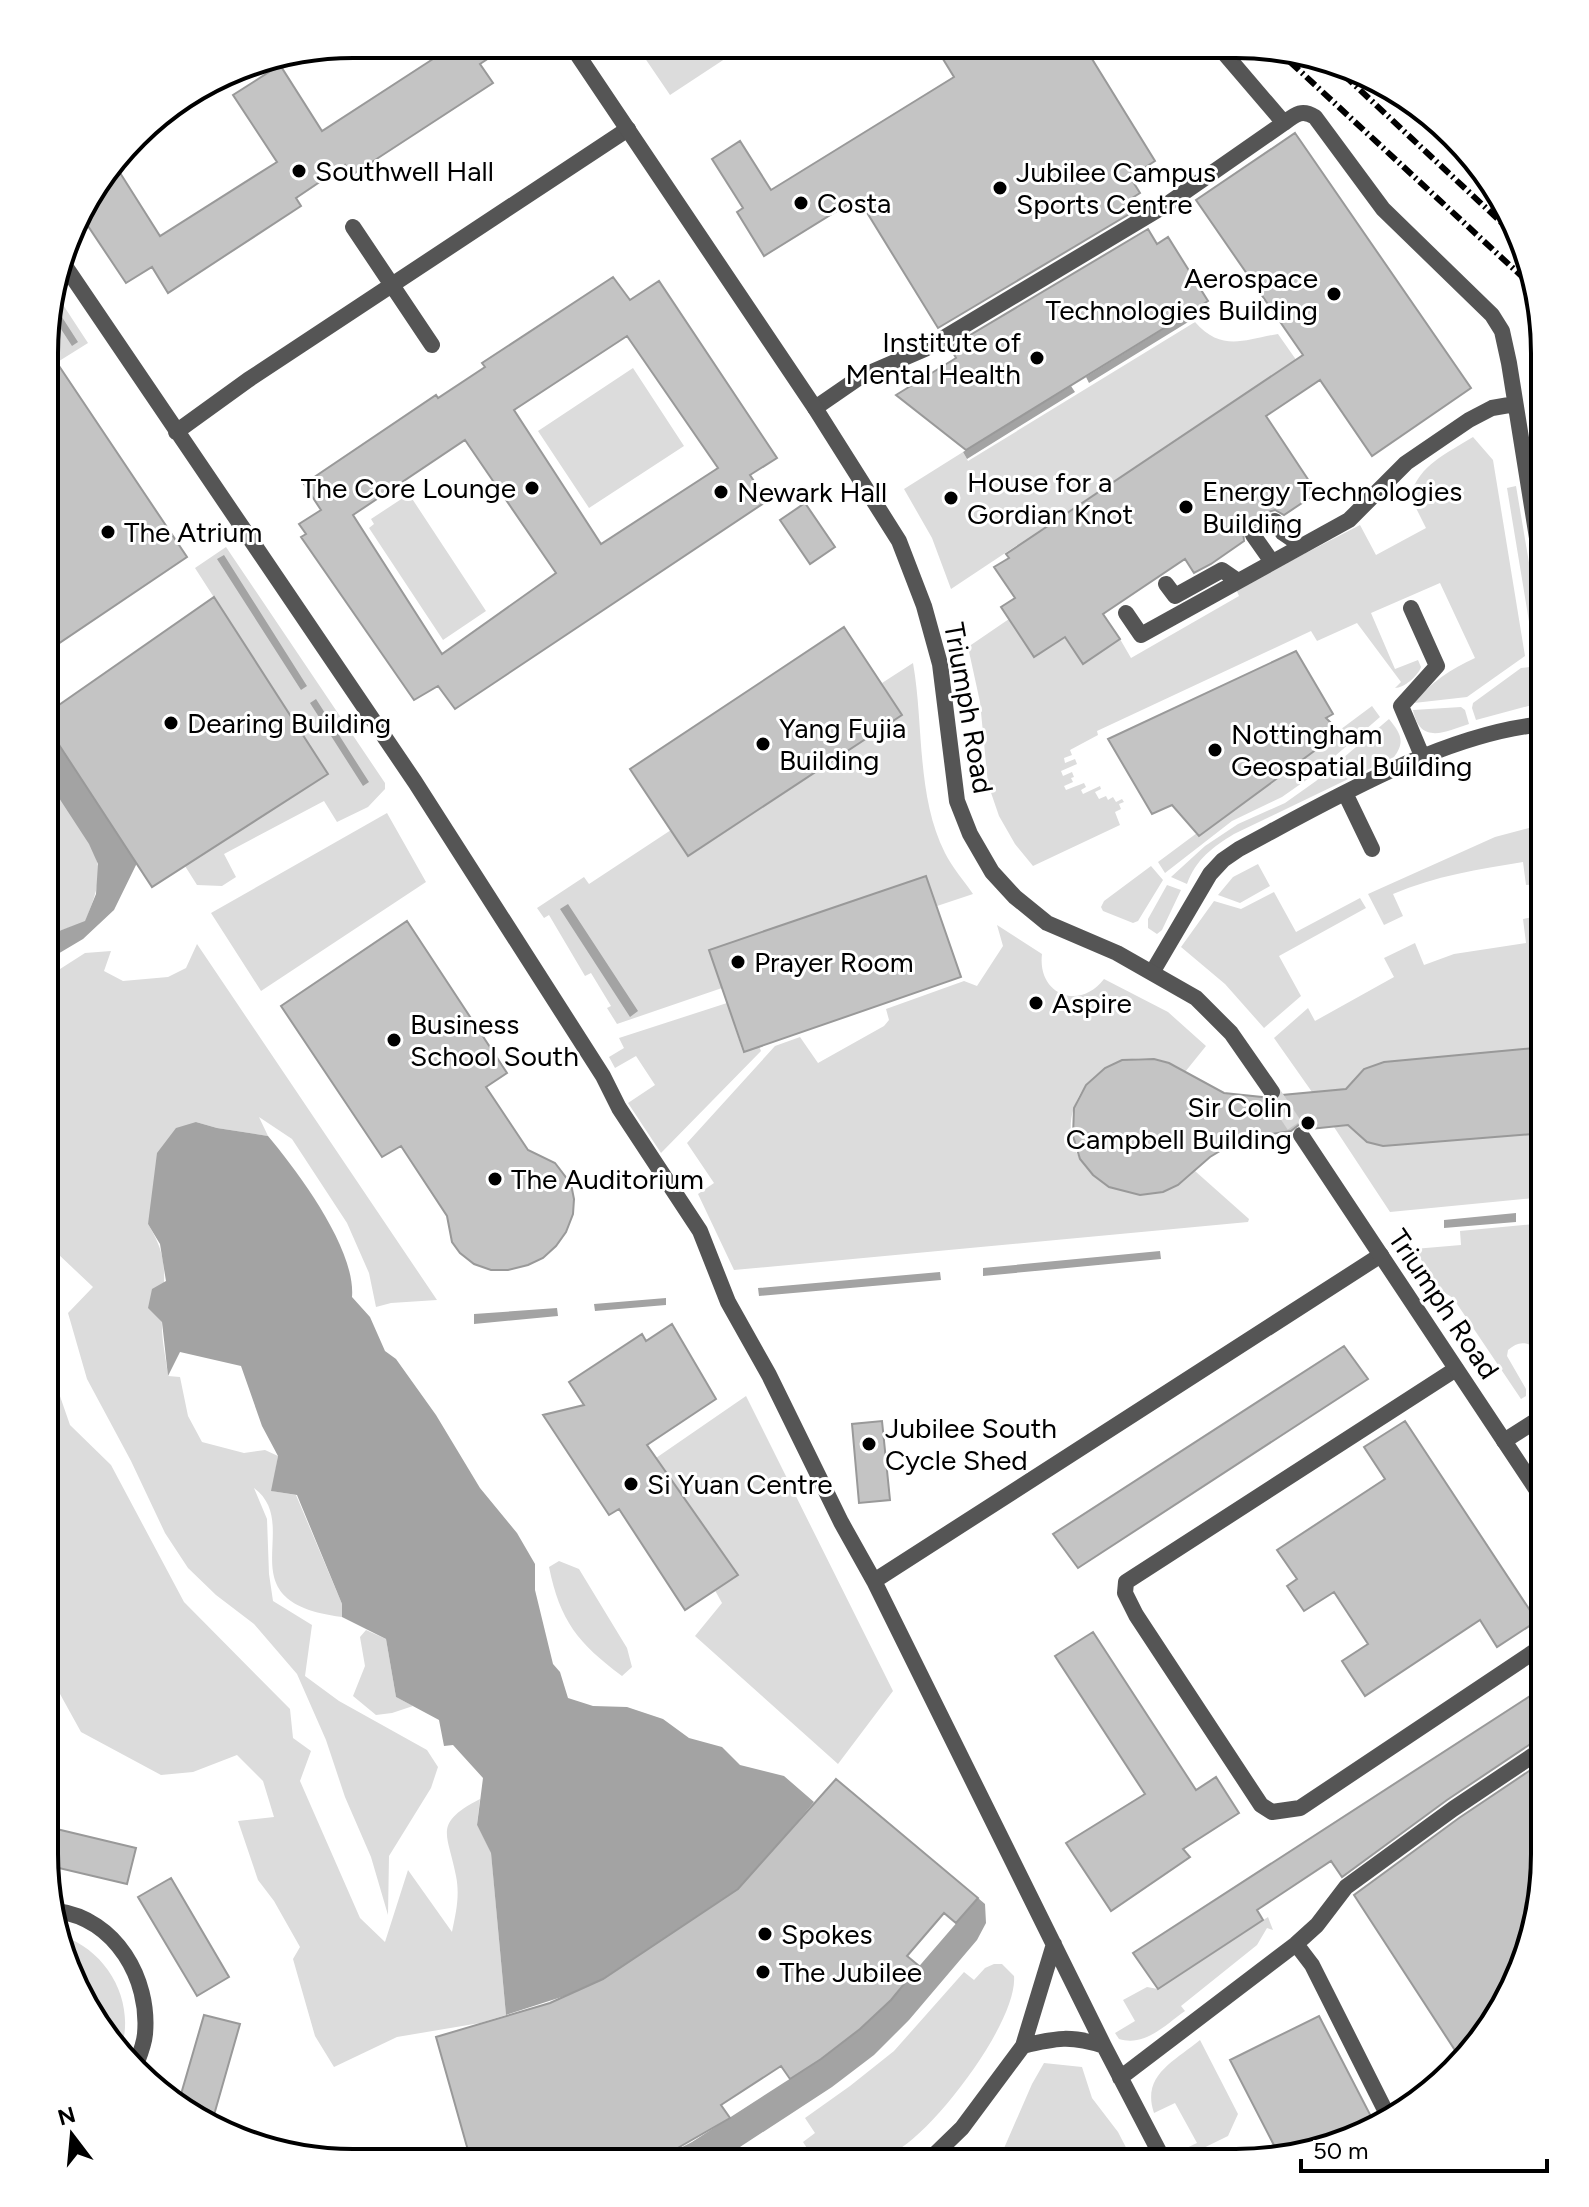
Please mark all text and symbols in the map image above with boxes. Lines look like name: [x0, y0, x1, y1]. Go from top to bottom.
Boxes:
place label: Southwell Hall: [315, 154, 494, 188]
place label: Jubilee Campus Sports Centre: [1016, 155, 1216, 221]
marker: Southwell Hall: [290, 162, 308, 180]
marker: Jubilee Campus Sports Centre: [991, 179, 1009, 197]
place label: Costa: [817, 186, 891, 220]
marker: Costa: [792, 194, 810, 212]
place label: Aerospace Technologies Building: [1045, 261, 1318, 327]
marker: Aerospace Technologies Building: [1325, 285, 1343, 303]
place label: Institute of Mental Health: [846, 325, 1022, 391]
marker: Institute of Mental Health: [1028, 349, 1046, 367]
place label: House for a Gordian Knot: [967, 465, 1133, 531]
place label: The Core Lounge: [301, 471, 516, 505]
place label: Energy Technologies Building: [1202, 474, 1462, 540]
place label: Newark Hall: [737, 475, 887, 509]
marker: The Core Lounge: [523, 479, 541, 497]
marker: Newark Hall: [712, 483, 730, 501]
marker: House for a Gordian Knot: [942, 489, 960, 507]
marker: Energy Technologies Building: [1177, 498, 1195, 516]
place label: The Atrium: [124, 515, 262, 549]
marker: The Atrium: [99, 523, 117, 541]
street label: Triumph Road: [937, 620, 1001, 796]
place label: Dearing Building: [187, 706, 391, 740]
place label: Yang Fujia Building: [779, 711, 906, 777]
marker: Dearing Building: [162, 714, 180, 732]
place label: Nottingham Geospatial Building: [1231, 717, 1472, 783]
marker: Yang Fujia Building: [754, 735, 772, 753]
marker: Nottingham Geospatial Building: [1206, 741, 1224, 759]
place label: Prayer Room: [754, 945, 914, 979]
marker: Prayer Room: [729, 953, 747, 971]
place label: Aspire: [1052, 986, 1132, 1020]
marker: Aspire: [1027, 994, 1045, 1012]
place label: Business School South: [410, 1007, 579, 1073]
marker: Business School South: [385, 1031, 403, 1049]
place label: Sir Colin Campbell Building: [1066, 1090, 1292, 1156]
marker: Sir Colin Campbell Building: [1299, 1114, 1317, 1132]
place label: The Auditorium: [511, 1162, 704, 1196]
marker: The Auditorium: [486, 1170, 504, 1188]
street label: Triumph Road: [1382, 1223, 1506, 1385]
place label: Jubilee South Cycle Shed: [885, 1411, 1057, 1477]
marker: Jubilee South Cycle Shed: [860, 1435, 878, 1453]
place label: Si Yuan Centre: [647, 1467, 833, 1501]
marker: Si Yuan Centre: [622, 1475, 640, 1493]
place label: Spokes: [781, 1917, 873, 1951]
marker: Spokes: [756, 1925, 774, 1943]
place label: The Jubilee: [779, 1955, 922, 1989]
marker: The Jubilee: [754, 1963, 772, 1981]
north arrow: [32, 2095, 112, 2175]
text: N: [55, 2101, 79, 2132]
scale bar: [1301, 2123, 1547, 2173]
text: 50 m: [1313, 2136, 1369, 2165]

